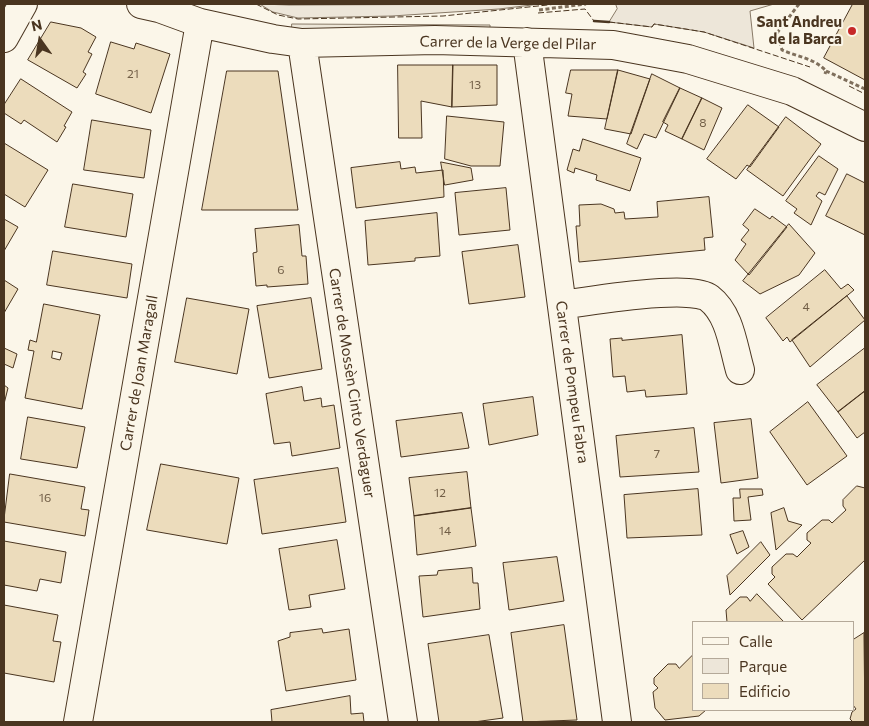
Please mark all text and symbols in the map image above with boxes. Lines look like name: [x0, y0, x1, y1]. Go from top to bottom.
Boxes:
place label: Sant Andreu de la Barca: [757, 13, 842, 48]
north arrow: [15, 15, 65, 65]
text: N: [29, 15, 44, 34]
marker: Sant Andreu de la Barca: [846, 25, 858, 37]
street label: Carrer de la Verge del Pilar: [420, 32, 596, 54]
house number: 21: [127, 67, 139, 81]
house number: 13: [469, 78, 481, 92]
house number: 8: [699, 116, 707, 130]
house number: 6: [277, 263, 285, 277]
street label: Carrer de Mossèn Cinto Verdaguer: [325, 267, 379, 499]
street label: Carrer de Joan Maragall: [116, 294, 162, 452]
street label: Carrer de Pompeu Fabra: [552, 300, 592, 464]
house number: 4: [802, 300, 810, 314]
house number: 7: [654, 447, 660, 461]
house number: 12: [434, 486, 446, 500]
house number: 16: [39, 491, 51, 505]
house number: 14: [439, 524, 451, 538]
legend: [692, 621, 854, 711]
text: Calle: [739, 632, 773, 650]
text: Parque: [739, 657, 787, 675]
text: Edificio: [739, 682, 790, 700]

